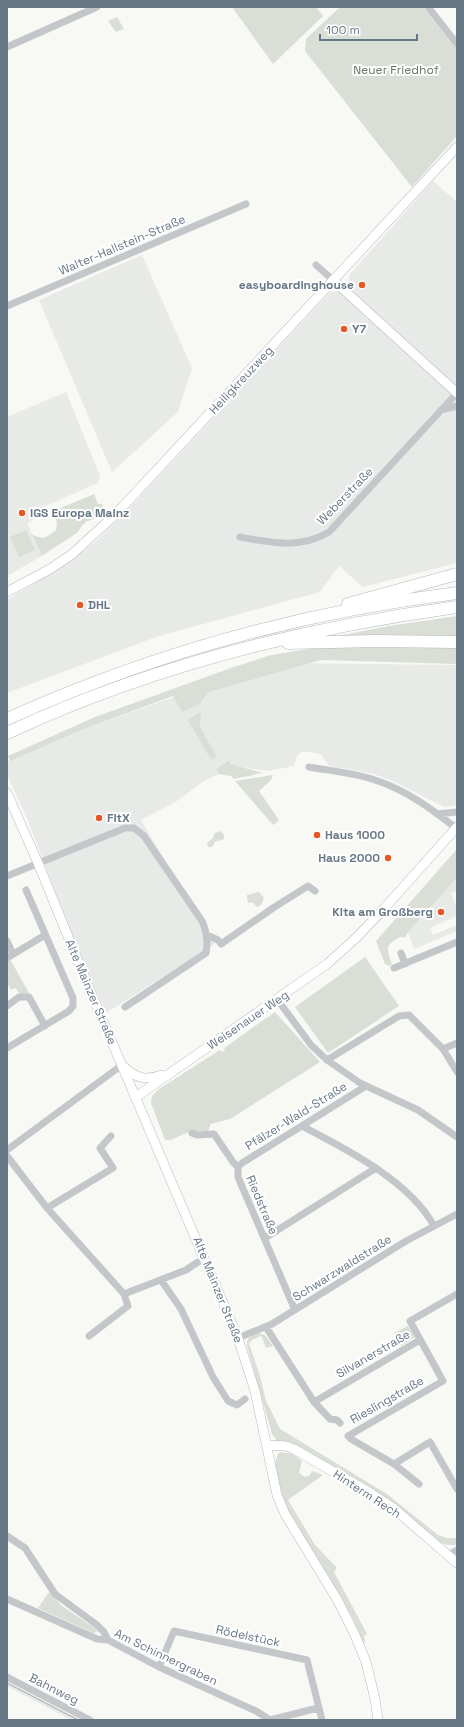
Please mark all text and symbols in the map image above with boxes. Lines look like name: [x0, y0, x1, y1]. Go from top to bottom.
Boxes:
scale bar: [320, 16, 417, 42]
text: 100 m: [326, 22, 360, 38]
park label: Neuer Friedhof: [353, 62, 439, 78]
street label: Walter-Hallstein-Straße: [56, 211, 188, 279]
place label: easyboardinghouse: [239, 277, 354, 293]
marker: easyboardinghouse: [357, 280, 367, 290]
place label: Y7: [352, 321, 366, 337]
marker: Y7: [339, 324, 349, 334]
street label: Heiligkreuzweg: [205, 343, 277, 417]
street label: Weberstraße: [313, 464, 377, 528]
place label: IGS Europa Mainz: [30, 505, 129, 521]
marker: IGS Europa Mainz: [17, 508, 27, 518]
place label: DHL: [88, 597, 111, 613]
marker: DHL: [75, 600, 85, 610]
place label: FitX: [107, 810, 130, 826]
marker: FitX: [94, 813, 104, 823]
place label: Haus 1000: [325, 827, 385, 843]
marker: Haus 1000: [312, 830, 322, 840]
place label: Haus 2000: [318, 850, 380, 866]
marker: Haus 2000: [383, 853, 393, 863]
place label: Kita am Großberg: [332, 904, 433, 920]
marker: Kita am Großberg: [436, 907, 446, 917]
street label: Alte Mainzer Straße: [62, 937, 120, 1047]
street label: Weisenauer Weg: [204, 987, 292, 1053]
street label: Pfälzer-Wald-Straße: [242, 1078, 350, 1154]
street label: Riedstraße: [242, 1173, 282, 1237]
street label: Schwarzwaldstraße: [290, 1231, 394, 1305]
street label: Alte Mainzer Straße: [189, 1235, 247, 1345]
street label: Silvanerstraße: [333, 1326, 413, 1382]
street label: Rieslingstraße: [347, 1372, 427, 1428]
street label: Hinterm Rech: [330, 1466, 404, 1522]
street label: Rödelstück: [214, 1621, 282, 1651]
street label: Am Schinnergraben: [112, 1625, 220, 1689]
street label: Bahnweg: [26, 1670, 82, 1708]

